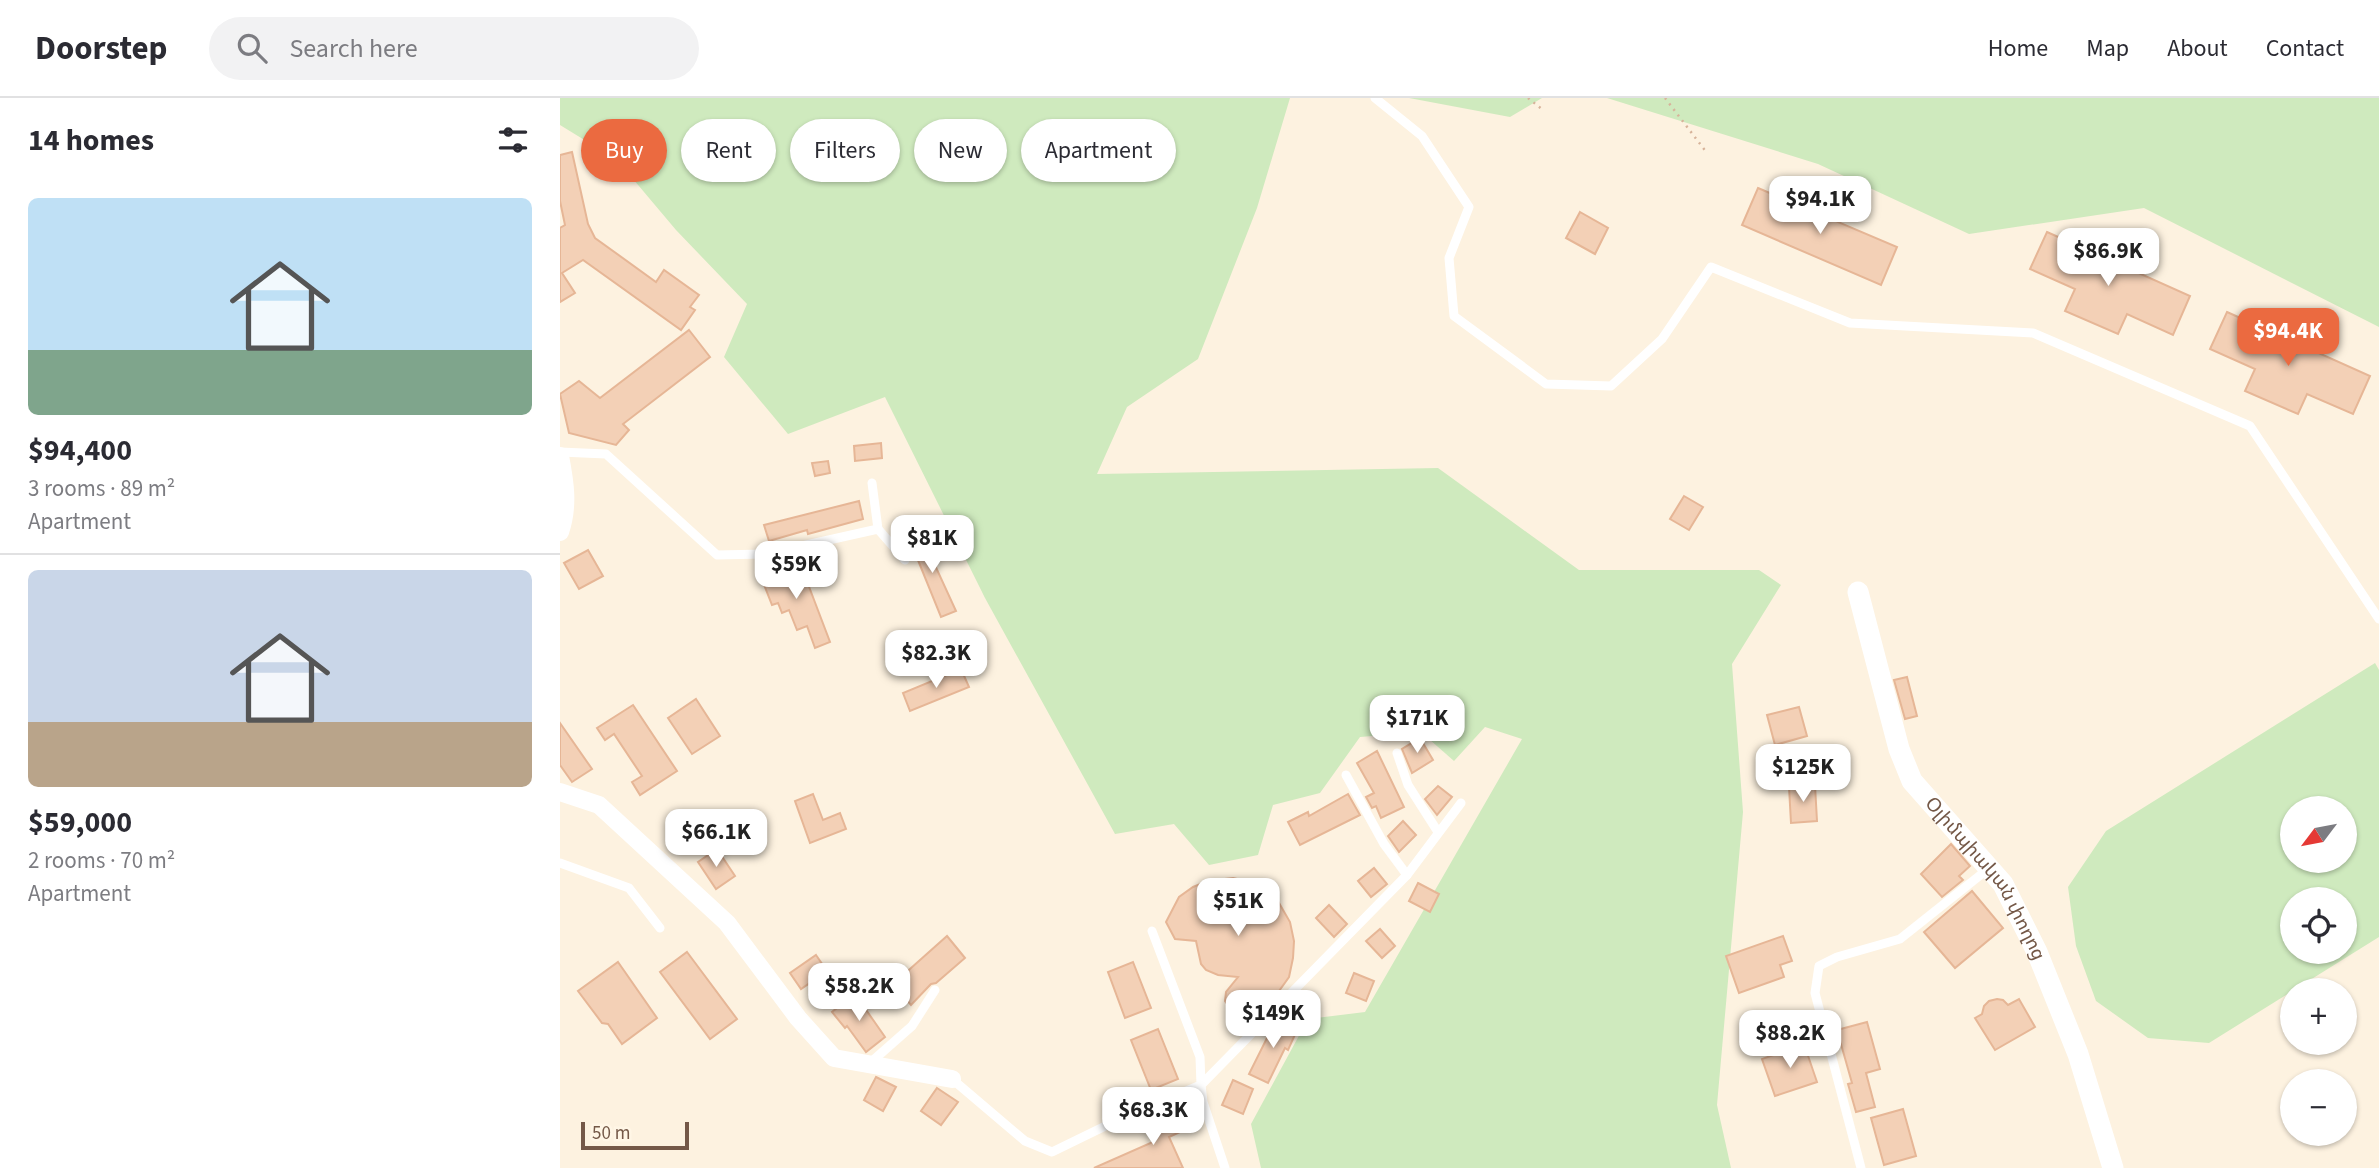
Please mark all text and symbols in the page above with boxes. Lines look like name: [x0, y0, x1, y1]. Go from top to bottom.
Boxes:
search box: [209, 17, 699, 80]
text: Doorstep: [35, 25, 167, 72]
icon: search: [233, 29, 271, 67]
text: Search here: [289, 30, 418, 67]
text: Home: [1988, 31, 2048, 66]
text: Map: [2086, 31, 2129, 66]
text: About: [2167, 31, 2228, 66]
text: Contact: [2266, 31, 2344, 66]
text: 14 homes: [28, 119, 154, 162]
chip: Buy: [581, 119, 667, 182]
chip: Rent: [681, 119, 776, 182]
chip: Filters: [790, 119, 900, 182]
chip: New: [914, 119, 1007, 182]
chip: Apartment: [1021, 119, 1176, 182]
icon: filters: [494, 121, 532, 159]
pin: $94.1K: [1763, 176, 1877, 236]
text: $94.1K: [1785, 182, 1855, 215]
pin: $86.9K: [2051, 228, 2165, 288]
text: $86.9K: [2073, 234, 2143, 267]
icon: home: [217, 243, 343, 369]
pin: $94.4K: [2231, 308, 2345, 368]
text: $94.4K: [2253, 314, 2323, 347]
text: $94,400: [28, 429, 132, 472]
text: 3 rooms · 89 m²: [28, 472, 175, 505]
text: Apartment: [28, 505, 131, 538]
pin: $81K: [891, 516, 973, 575]
text: $81K: [907, 521, 957, 554]
pin: $59K: [755, 542, 837, 601]
text: $59K: [771, 547, 821, 580]
icon: home: [217, 615, 343, 741]
pin: $82.3K: [879, 630, 993, 690]
text: $82.3K: [901, 636, 971, 669]
pin: $171K: [1368, 696, 1466, 755]
text: $171K: [1386, 701, 1448, 734]
pin: $125K: [1754, 744, 1852, 804]
text: $125K: [1772, 750, 1834, 783]
street label: Օլիմպիական փողոց: [1919, 791, 2052, 964]
north arrow: [2280, 796, 2357, 873]
map controls: [2280, 796, 2357, 1146]
text: $59,000: [28, 801, 132, 844]
pin: $66.1K: [659, 810, 773, 869]
text: $66.1K: [681, 815, 751, 848]
text: 2 rooms · 70 m²: [28, 844, 175, 877]
text: Apartment: [28, 877, 131, 910]
pin: $51K: [1197, 878, 1279, 938]
text: $51K: [1213, 884, 1263, 917]
button: locate: [2280, 887, 2357, 964]
pin: $58.2K: [802, 964, 916, 1023]
text: $58.2K: [824, 969, 894, 1002]
button: +: [2280, 978, 2357, 1055]
pin: $149K: [1224, 990, 1322, 1050]
text: $149K: [1242, 996, 1304, 1029]
pin: $88.2K: [1733, 1010, 1847, 1070]
text: $88.2K: [1755, 1016, 1825, 1049]
button: −: [2280, 1069, 2357, 1146]
pin: $68.3K: [1096, 1088, 1210, 1147]
text: $68.3K: [1118, 1093, 1188, 1126]
scale bar: [581, 1119, 690, 1151]
text: 50 m: [592, 1120, 630, 1147]

